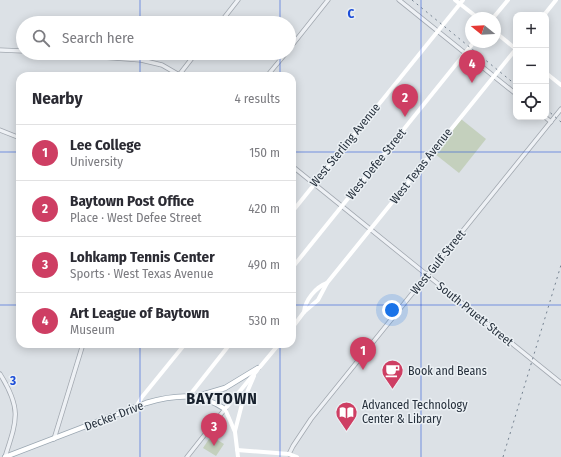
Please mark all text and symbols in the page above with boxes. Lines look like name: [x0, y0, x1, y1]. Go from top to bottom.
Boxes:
text: C: [348, 6, 355, 21]
north arrow: [465, 12, 501, 48]
map controls: [513, 12, 549, 120]
button: +: [513, 12, 549, 48]
search box: [16, 16, 296, 60]
icon: search: [30, 27, 52, 49]
text: Search here: [62, 29, 134, 47]
button: −: [513, 48, 549, 84]
pin: 4: [459, 50, 485, 83]
pin: 2: [392, 84, 418, 117]
button: locate: [513, 84, 549, 120]
text: Nearby: [32, 88, 83, 109]
text: 4 results: [234, 91, 280, 106]
street label: West Sterling Avenue: [307, 100, 383, 190]
street label: West Texas Avenue: [387, 125, 455, 207]
street label: West Defee Street: [343, 126, 409, 202]
text: Lee College: [70, 136, 141, 154]
text: 1: [42, 145, 48, 160]
text: 150 m: [249, 145, 280, 160]
text: University: [70, 154, 123, 169]
text: Baytown Post Office: [70, 192, 194, 210]
text: 2: [42, 201, 48, 216]
text: 420 m: [248, 201, 280, 216]
text: Place · West Defee Street: [70, 210, 202, 225]
street label: West Gulf Street: [408, 227, 468, 297]
text: Lohkamp Tennis Center: [70, 248, 215, 266]
text: 3: [42, 257, 48, 272]
text: 490 m: [248, 257, 280, 272]
text: Sports · West Texas Avenue: [70, 266, 213, 281]
street label: South Pruett Street: [434, 279, 516, 349]
your location: [382, 300, 402, 320]
text: Art League of Baytown: [70, 304, 209, 322]
text: 4: [42, 313, 48, 328]
text: 530 m: [248, 313, 280, 328]
text: Museum: [70, 322, 115, 337]
pin: 1: [350, 337, 376, 370]
cafe icon: Book and Beans: [379, 358, 405, 391]
place label: Book and Beans: [408, 364, 487, 378]
text: 3: [9, 373, 16, 388]
district label: BAYTOWN: [186, 389, 258, 408]
street label: Decker Drive: [83, 398, 145, 434]
place label: Advanced Technology Center & Library: [362, 398, 468, 426]
library icon: Advanced Technology Center & Library: [333, 399, 359, 432]
pin: 3: [201, 413, 227, 446]

